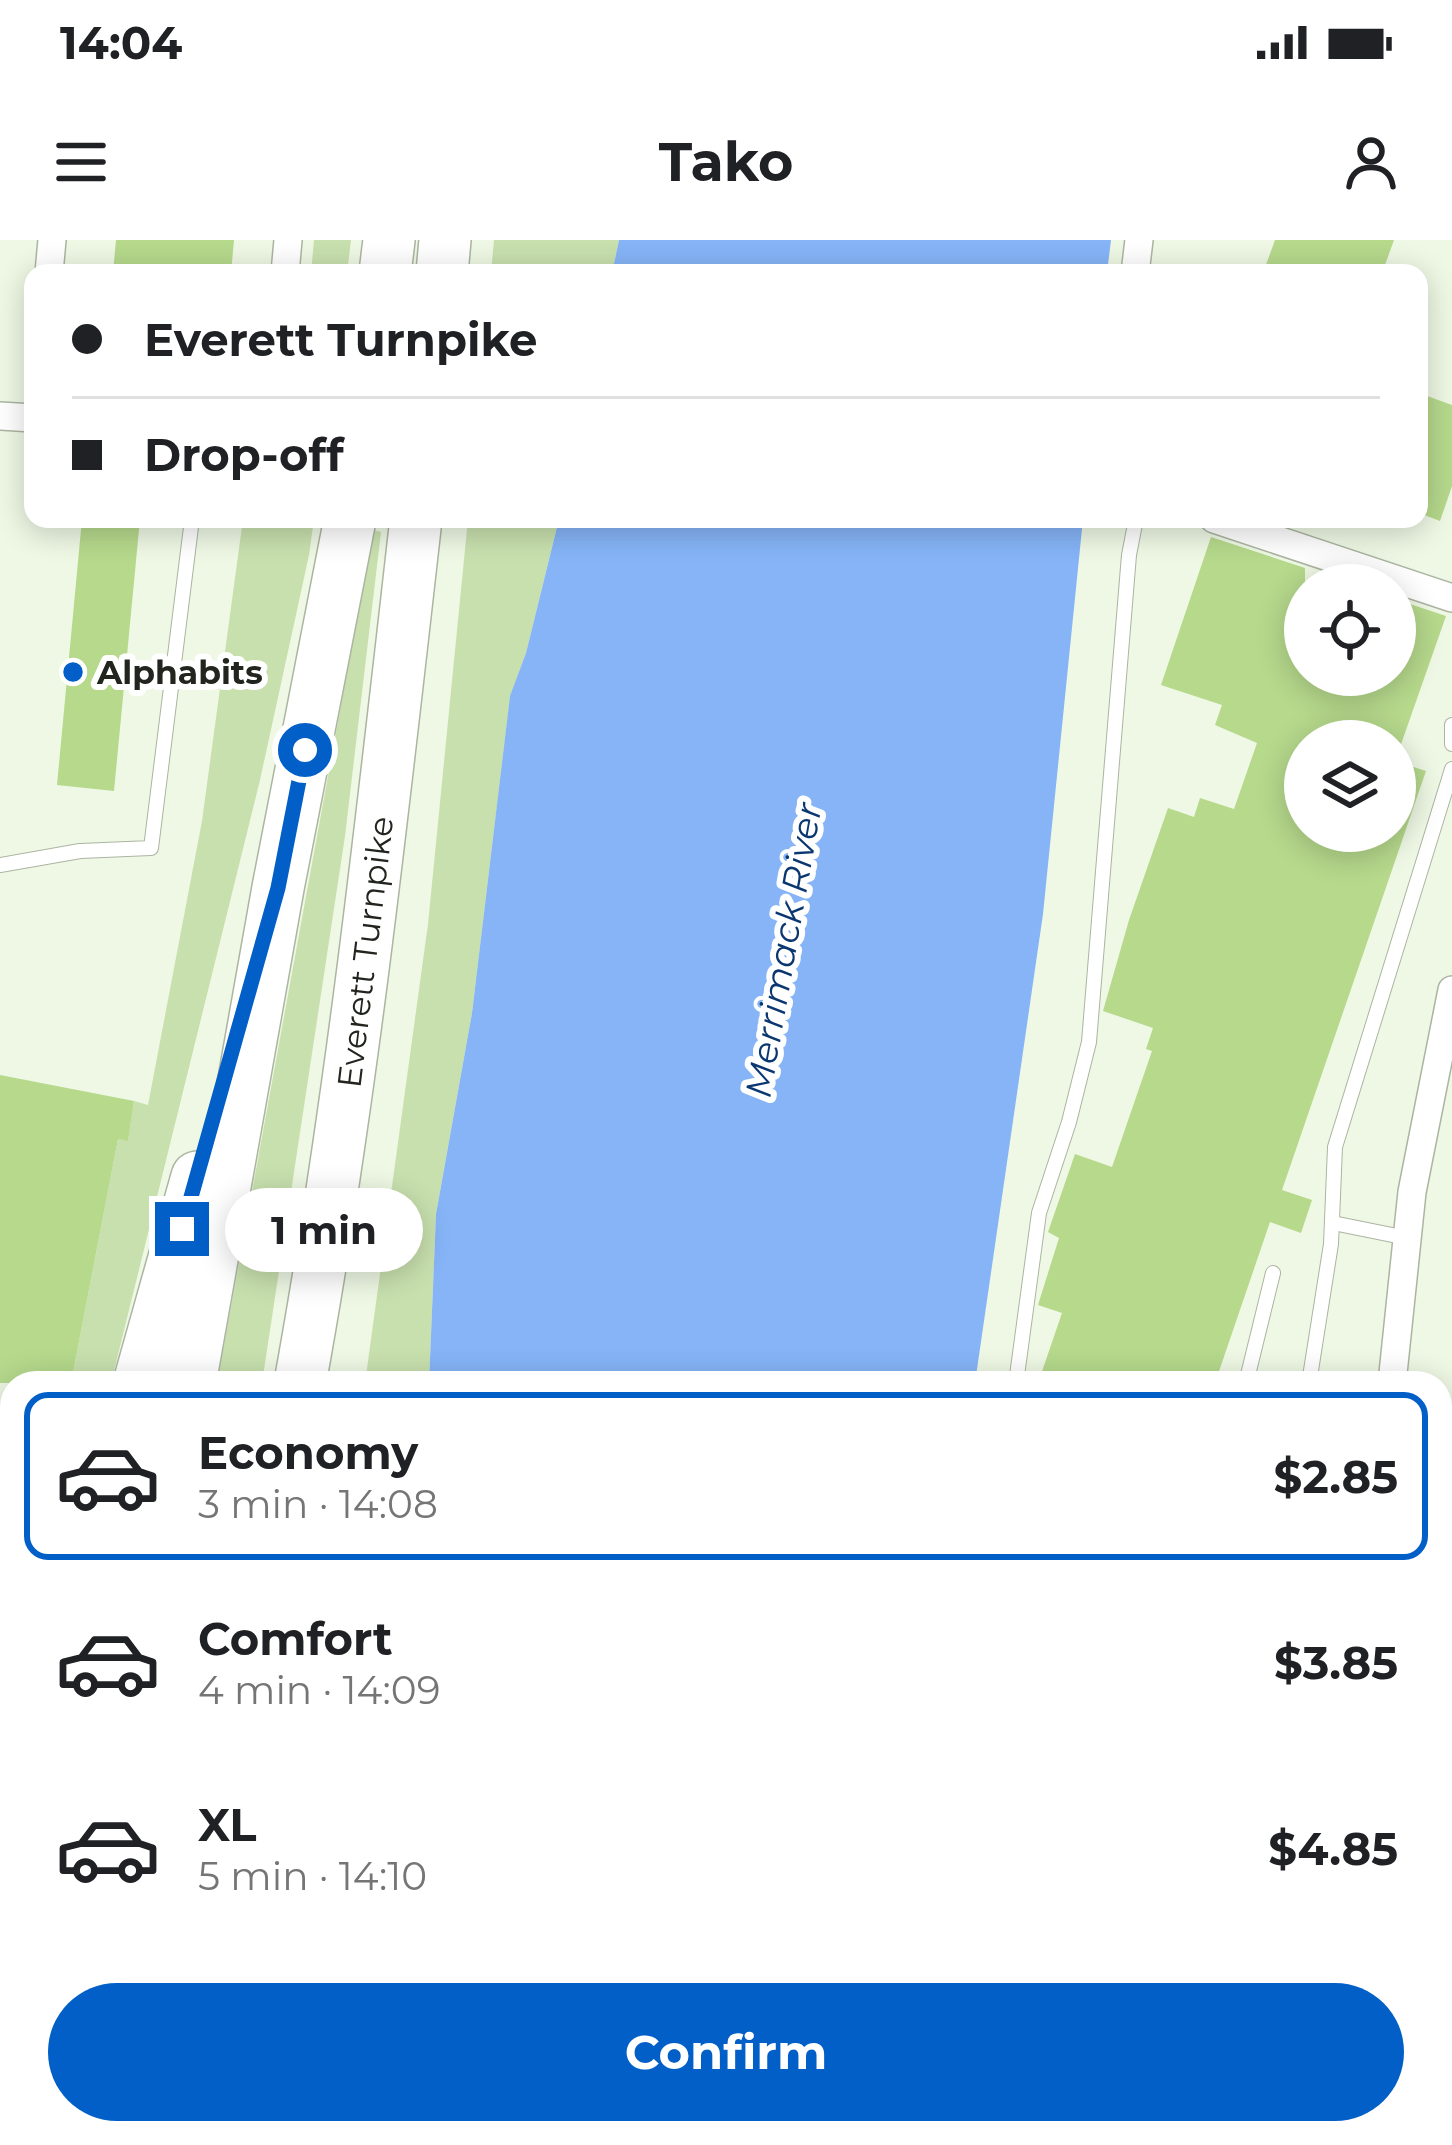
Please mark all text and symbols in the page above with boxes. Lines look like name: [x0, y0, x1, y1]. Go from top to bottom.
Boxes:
text: 14:04: [60, 15, 182, 70]
icon: menu: [48, 129, 114, 195]
text: Tako: [659, 129, 793, 195]
icon: person: [1338, 129, 1404, 195]
text: Everett Turnpike: [144, 312, 537, 367]
text: Drop-off: [144, 427, 344, 482]
map controls: [1284, 564, 1416, 852]
button: locate: [1284, 564, 1416, 696]
place label: Alphabits: [96, 652, 263, 692]
marker: Alphabits: [60, 659, 86, 685]
button: layers: [1284, 720, 1416, 852]
route start: [278, 723, 332, 777]
water label: Merrimack River: [735, 798, 831, 1101]
street label: Everett Turnpike: [329, 814, 401, 1090]
callout: 1 min: [224, 1187, 422, 1271]
route end: [155, 1202, 209, 1256]
text: 1 min: [271, 1206, 377, 1254]
icon: car: [54, 1422, 162, 1530]
text: Economy: [198, 1425, 418, 1480]
text: $2.85: [1274, 1449, 1398, 1504]
text: 3 min · 14:08: [198, 1480, 438, 1528]
icon: car: [54, 1608, 162, 1716]
text: Comfort: [198, 1611, 393, 1666]
text: $3.85: [1274, 1635, 1398, 1690]
text: 4 min · 14:09: [198, 1666, 440, 1714]
icon: car: [54, 1794, 162, 1902]
text: XL: [198, 1797, 256, 1852]
text: $4.85: [1268, 1821, 1398, 1876]
text: 5 min · 14:10: [198, 1852, 427, 1900]
button: Confirm: [48, 1983, 1404, 2121]

